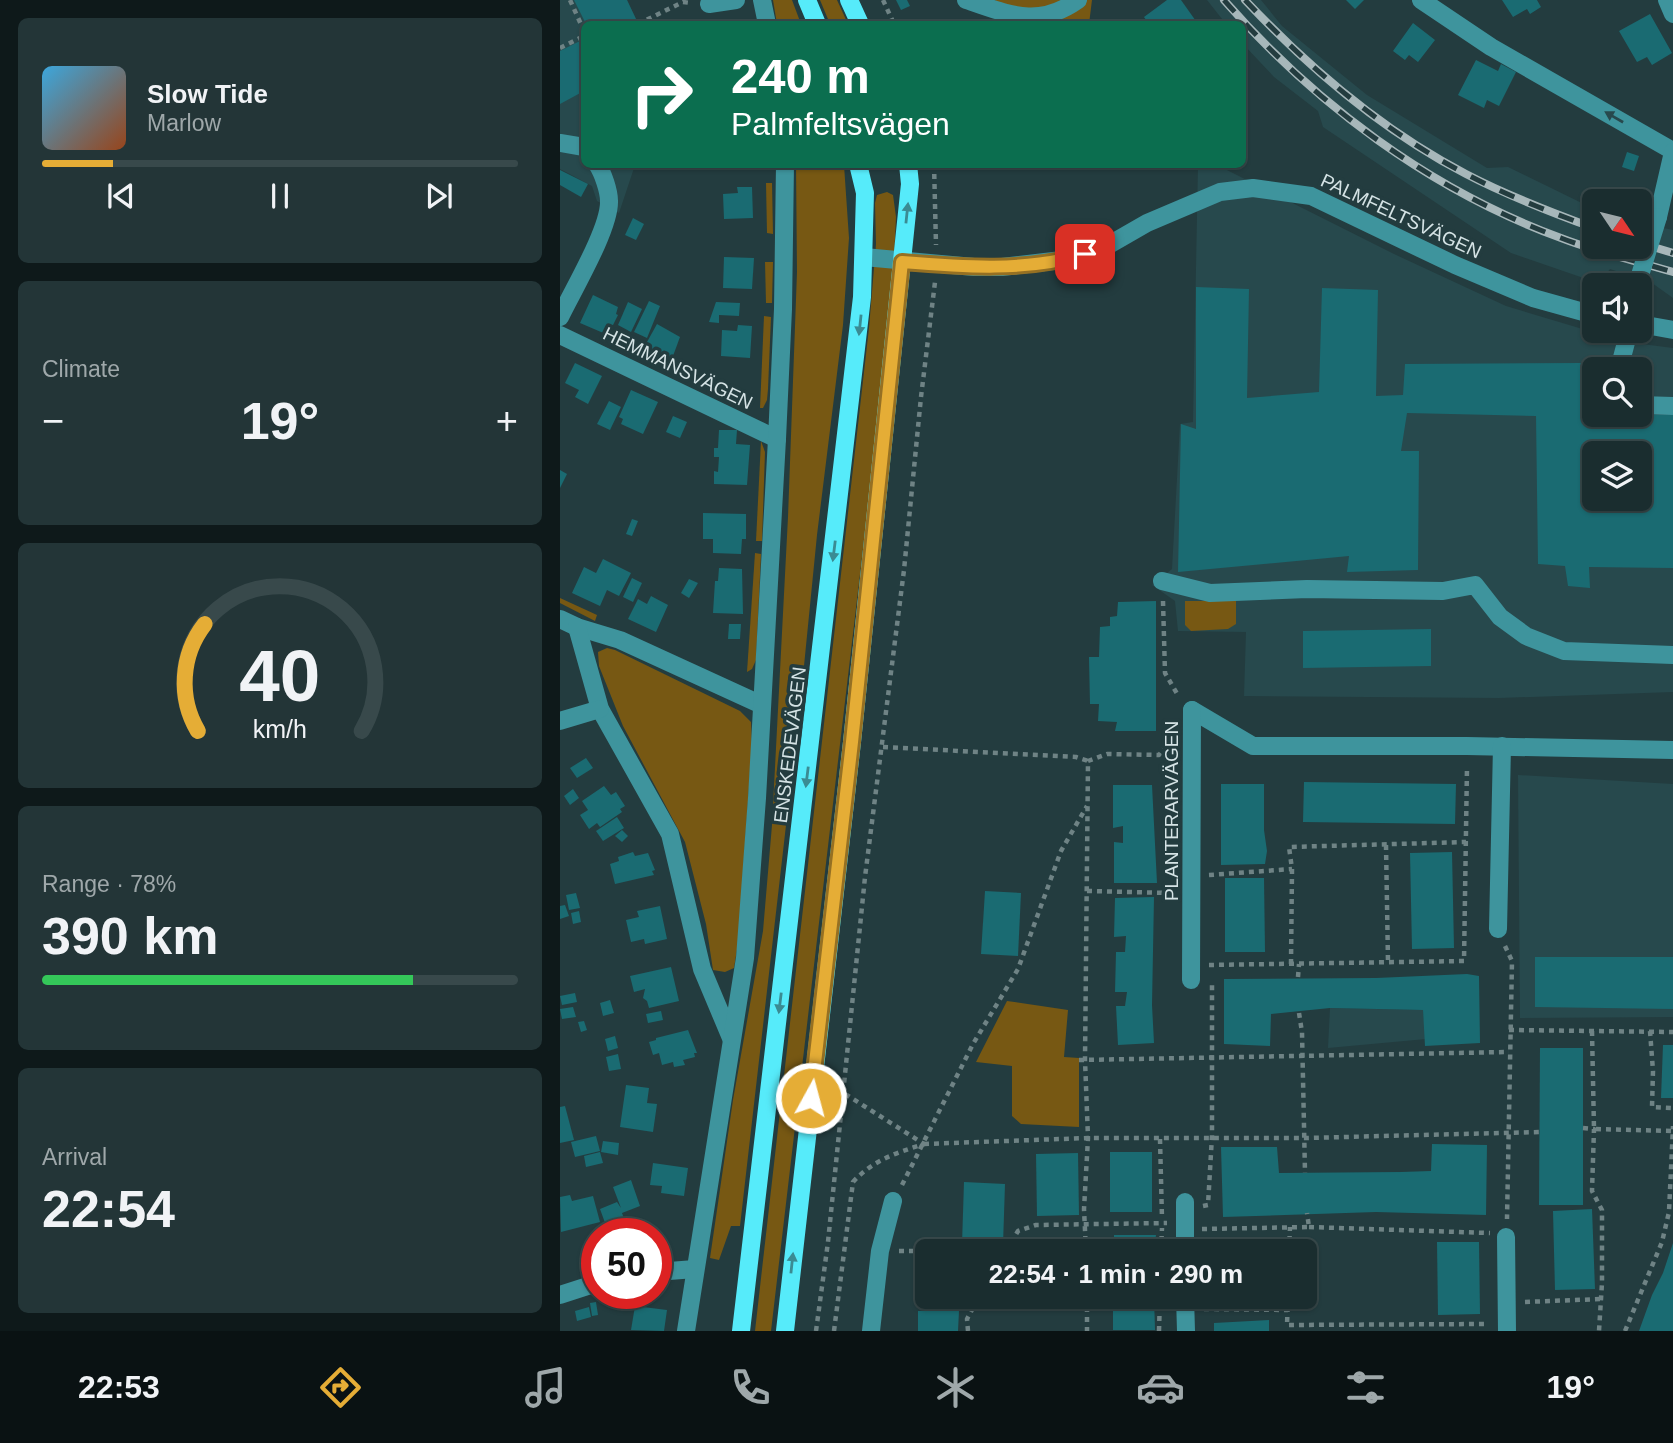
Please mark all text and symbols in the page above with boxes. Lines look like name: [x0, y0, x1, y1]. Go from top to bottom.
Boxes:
icon: right: [616, 49, 707, 140]
text: 240 m: [731, 49, 870, 103]
text: Slow Tide: [147, 79, 268, 109]
text: Palmfeltsvägen: [731, 106, 950, 142]
text: Marlow: [147, 110, 221, 136]
one-way arrow: [1604, 111, 1623, 123]
street label: PALMFELTSVÄGEN: [1317, 170, 1485, 262]
icon: previous: [102, 177, 140, 215]
icon: pause: [261, 177, 299, 215]
icon: next: [420, 177, 458, 215]
north arrow: [1582, 189, 1652, 259]
map controls: [1582, 189, 1652, 511]
one-way arrow: [902, 202, 913, 224]
pin: [1055, 224, 1115, 284]
icon: arrive: [1066, 235, 1104, 273]
button: sound: [1582, 273, 1652, 343]
one-way arrow: [854, 315, 865, 337]
street label: HEMMANSVÄGEN: [600, 323, 756, 413]
text: Climate: [42, 356, 120, 382]
button: search: [1582, 357, 1652, 427]
text: 19°: [241, 392, 319, 450]
text: −: [42, 400, 64, 442]
text: +: [496, 400, 518, 442]
button: layers: [1582, 441, 1652, 511]
one-way arrow: [828, 541, 839, 563]
text: 40: [240, 636, 320, 717]
street label: ENSKEDEVÄGEN: [770, 666, 810, 824]
text: km/h: [253, 715, 307, 743]
street label: PLANTERARVÄGEN: [1161, 721, 1182, 901]
one-way arrow: [801, 766, 812, 788]
text: Range · 78%: [42, 871, 176, 897]
text: 390 km: [42, 907, 218, 965]
one-way arrow: [775, 992, 786, 1014]
position arrow: [774, 1061, 848, 1135]
text: Arrival: [42, 1144, 107, 1170]
text: 22:54: [42, 1180, 175, 1238]
speed limit sign: 50: [581, 1218, 672, 1309]
one-way arrow: [787, 1252, 798, 1274]
text: 22:54 · 1 min · 290 m: [989, 1259, 1243, 1289]
icon: directions: [316, 1363, 365, 1412]
icon: music: [521, 1363, 570, 1412]
icon: phone: [726, 1363, 775, 1412]
icon: climate: [931, 1363, 980, 1412]
icon: car: [1136, 1363, 1185, 1412]
icon: filters: [1341, 1363, 1390, 1412]
text: 22:53: [78, 1369, 160, 1405]
text: 19°: [1547, 1369, 1595, 1405]

